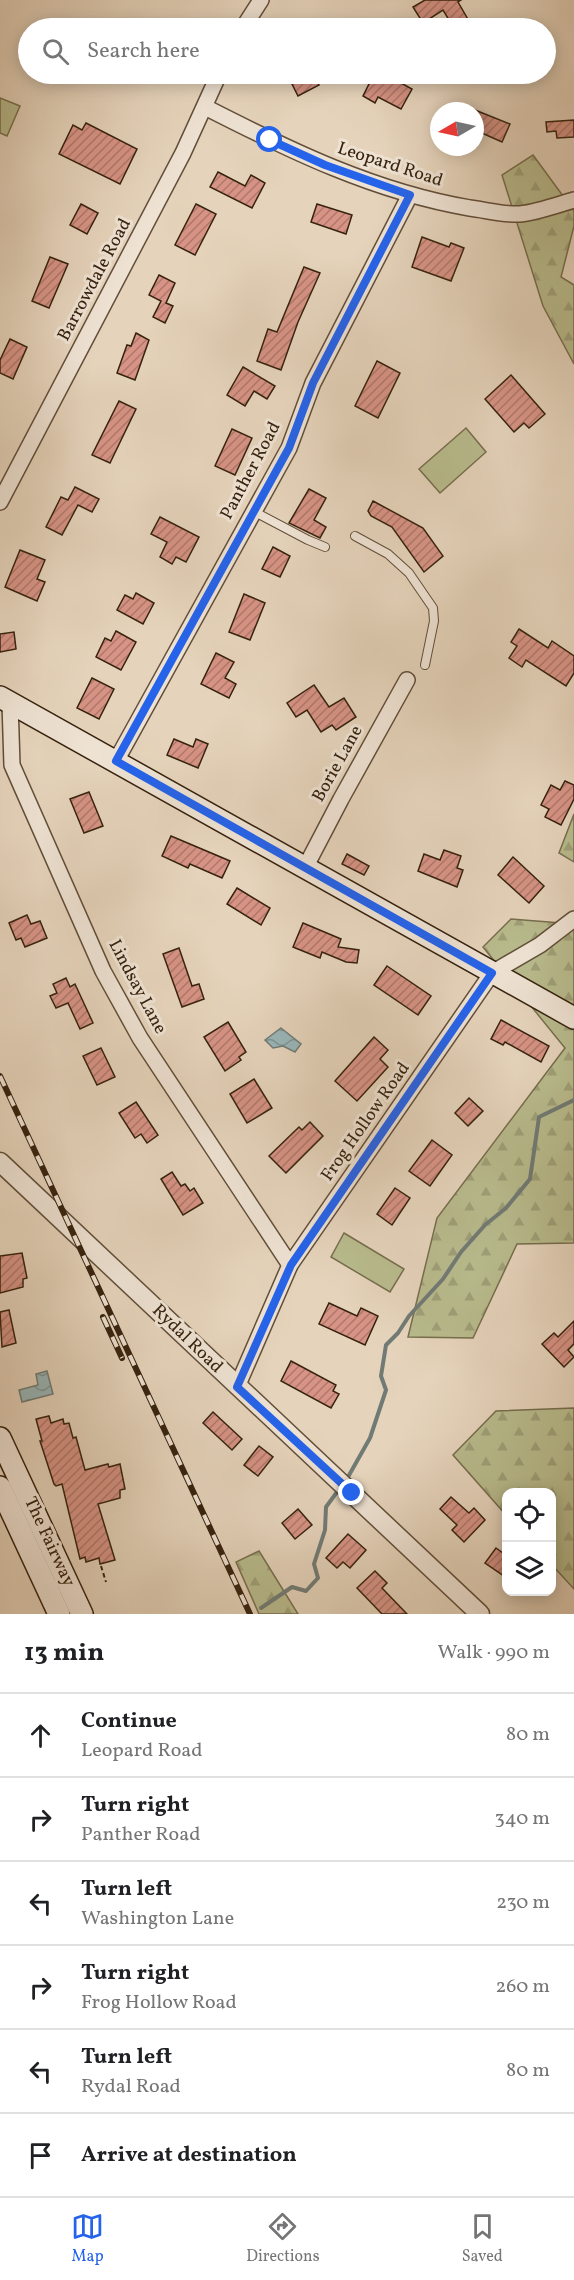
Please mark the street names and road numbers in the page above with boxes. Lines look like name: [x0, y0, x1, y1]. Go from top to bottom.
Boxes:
street label: Leopard Road: [334, 136, 446, 194]
street label: Barrowdale Road: [52, 214, 138, 346]
street label: Panther Road: [215, 418, 287, 524]
street label: Borie Lane: [307, 721, 369, 807]
street label: Lindsay Lane: [102, 935, 172, 1039]
street label: Frog Hollow Road: [316, 1057, 416, 1187]
street label: Rydal Road: [146, 1299, 228, 1379]
street label: The Fairway: [17, 1493, 81, 1591]

